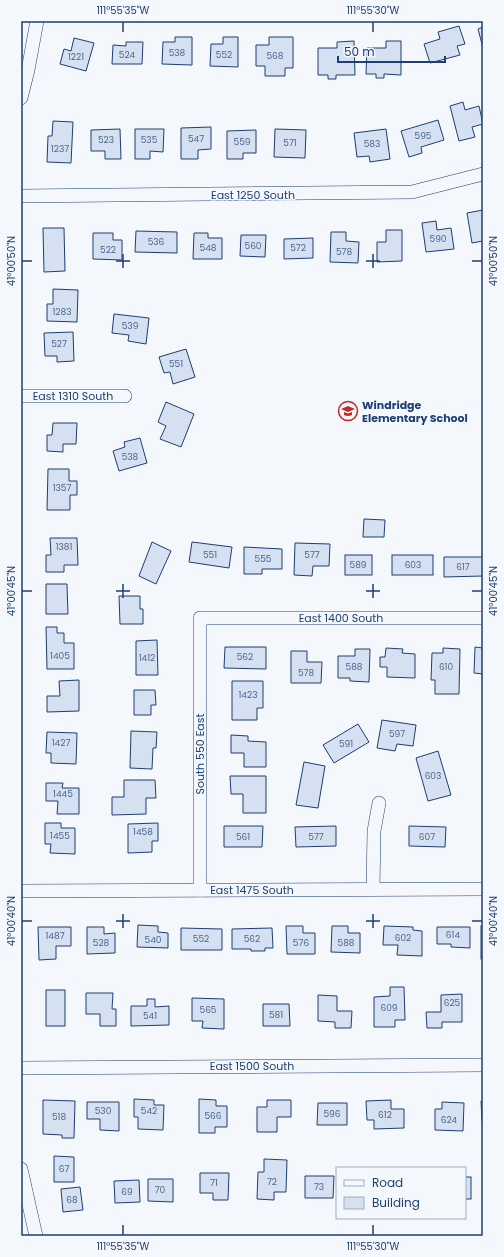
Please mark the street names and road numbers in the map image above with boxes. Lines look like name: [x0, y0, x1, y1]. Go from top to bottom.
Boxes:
street label: East 1250 South: [211, 187, 295, 203]
street label: East 1310 South: [33, 388, 113, 404]
street label: East 1400 South: [299, 610, 383, 626]
street label: South 550 East: [192, 713, 208, 795]
street label: East 1475 South: [210, 882, 294, 898]
street label: East 1500 South: [210, 1058, 294, 1074]

